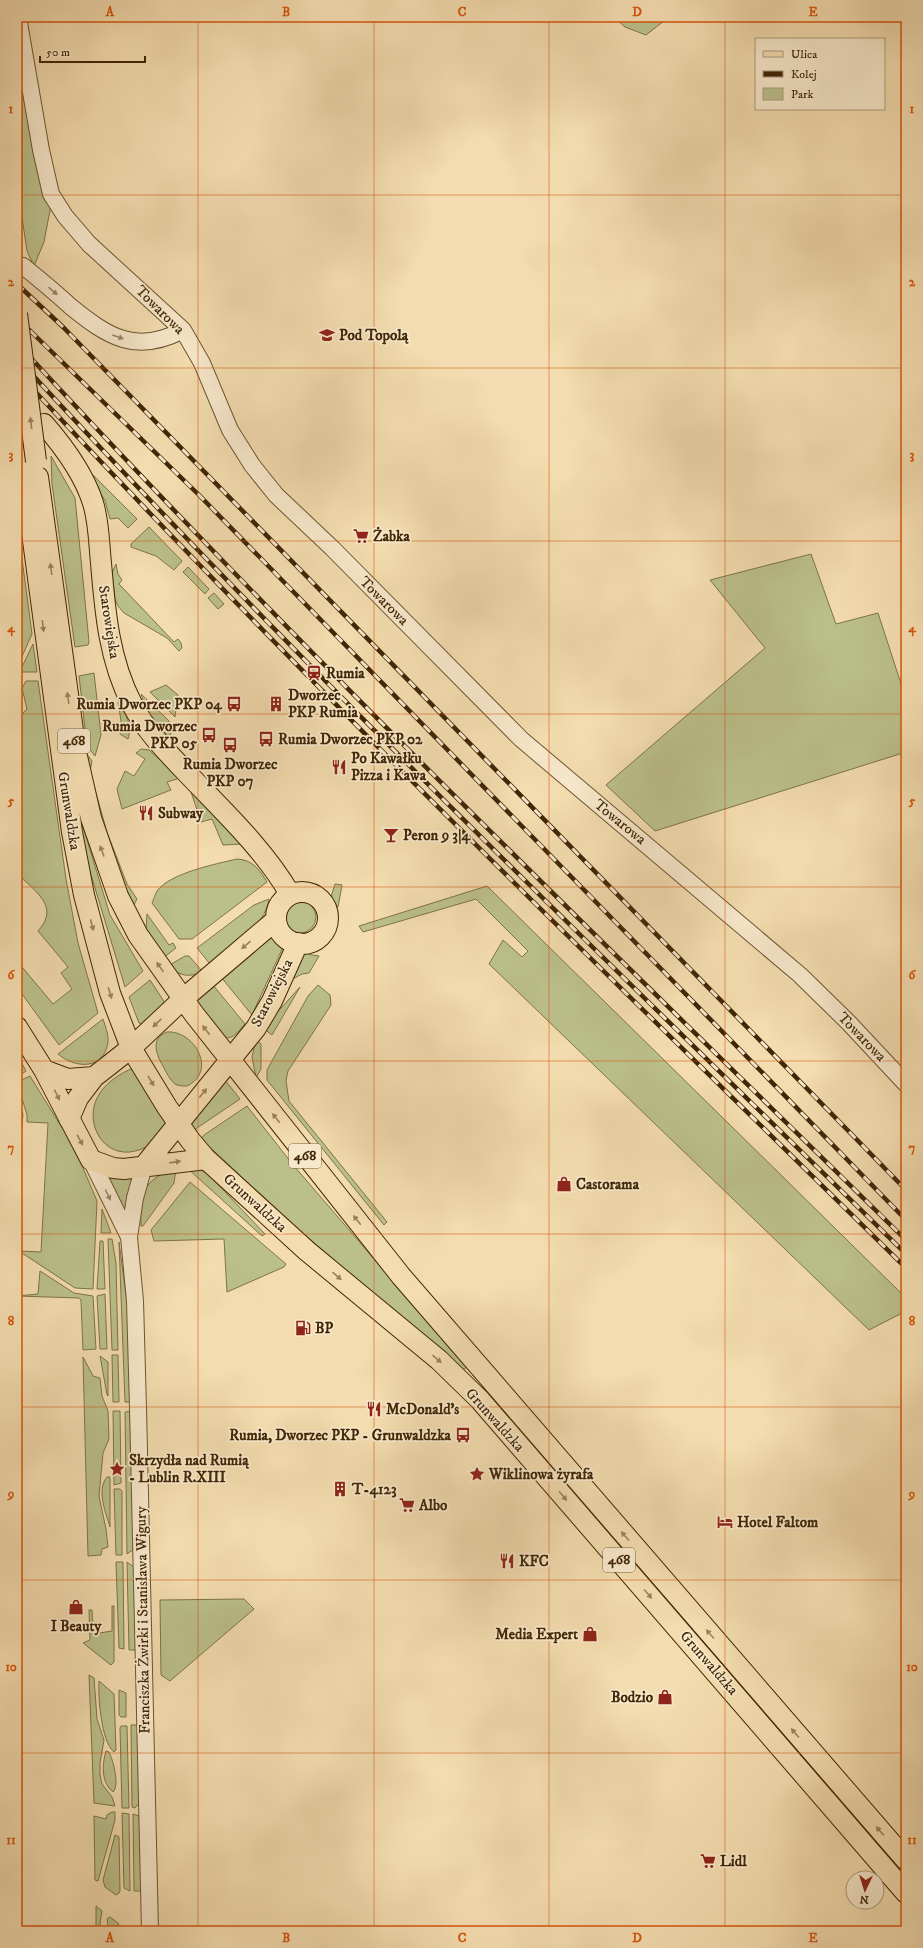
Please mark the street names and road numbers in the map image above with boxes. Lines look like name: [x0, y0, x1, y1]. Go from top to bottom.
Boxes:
street label: Towarowa: [131, 281, 189, 339]
street label: Towarowa: [355, 572, 413, 630]
street label: Starowiejska: [94, 584, 124, 661]
road number: 468: [58, 729, 90, 753]
street label: Grunwaldzka: [53, 770, 85, 852]
street label: Towarowa: [590, 795, 650, 849]
street label: Starowiejska: [247, 955, 298, 1030]
street label: Towarowa: [834, 1008, 891, 1066]
road number: 468: [289, 1144, 321, 1168]
street label: Grunwaldzka: [219, 1169, 291, 1237]
street label: Grunwaldzka: [461, 1384, 529, 1456]
street label: Franciszka Żwirki i Stanisława Wigury: [132, 1505, 154, 1734]
road number: 468: [603, 1548, 635, 1572]
street label: Grunwaldzka: [676, 1627, 743, 1700]

